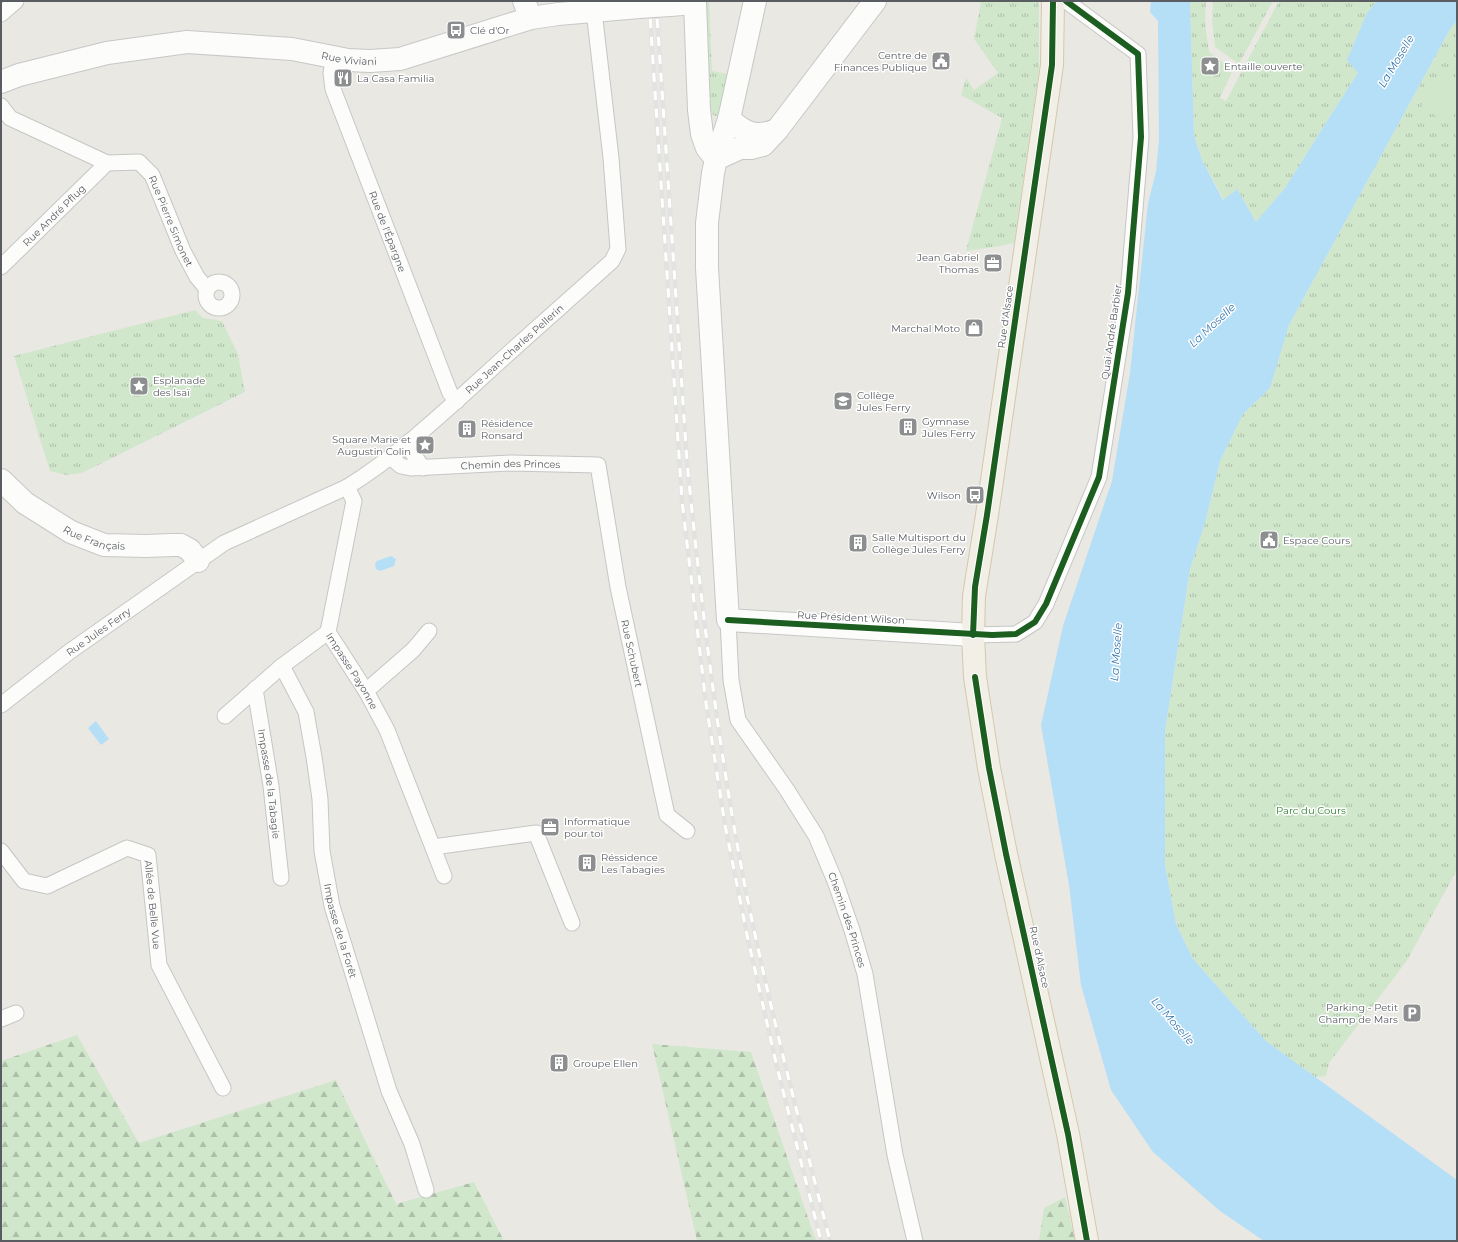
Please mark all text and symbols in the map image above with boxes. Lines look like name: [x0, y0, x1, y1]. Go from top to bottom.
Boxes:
bus stop icon: Clé d'Or: [445, 19, 467, 41]
place label: Clé d'Or: [470, 24, 509, 37]
water label: La Moselle: [1375, 32, 1417, 90]
street label: Rue Viviani: [320, 49, 377, 68]
place label: Centre de Finances Publique: [834, 49, 927, 74]
public building icon: Centre de Finances Publique: [930, 50, 952, 72]
place icon: Entaille ouverte: [1199, 55, 1221, 77]
place label: Entaille ouverte: [1224, 60, 1302, 73]
restaurant icon: La Casa Familia: [332, 67, 354, 89]
place label: La Casa Familia: [357, 72, 434, 85]
street label: Rue Pierre Simonet: [146, 173, 196, 269]
street label: Rue André Pflug: [20, 182, 88, 249]
street label: Rue de l'Épargne: [366, 189, 409, 274]
place label: Jean Gabriel Thomas: [916, 251, 979, 276]
office icon: Jean Gabriel Thomas: [982, 252, 1004, 274]
street label: Quai André Barbier: [1098, 283, 1125, 381]
street label: Rue d'Alsace: [995, 285, 1016, 349]
water label: La Moselle: [1186, 300, 1238, 350]
street label: Rue Jean-Charles Pellerin: [463, 301, 566, 397]
shop icon: Marchal Moto: [963, 317, 985, 339]
place label: Marchal Moto: [891, 322, 960, 335]
place label: Esplanade des Isaï: [153, 374, 205, 399]
place icon: Esplanade des Isaï: [128, 375, 150, 397]
place label: Collège Jules Ferry: [856, 389, 911, 414]
school or university icon: Collège Jules Ferry: [832, 390, 854, 412]
place label: Gymnase Jules Ferry: [921, 415, 976, 440]
building icon: Gymnase Jules Ferry: [897, 416, 919, 438]
place label: Résidence Ronsard: [481, 417, 533, 442]
building icon: Résidence Ronsard: [456, 418, 478, 440]
place label: Square Marie et Augustin Colin: [332, 433, 411, 458]
place icon: Square Marie et Augustin Colin: [414, 434, 436, 456]
street label: Chemin des Princes: [460, 457, 561, 473]
bus stop icon: Wilson: [964, 484, 986, 506]
place label: Wilson: [927, 489, 961, 502]
street label: Rue Français: [61, 523, 125, 553]
public building icon: Espace Cours: [1258, 529, 1280, 551]
place label: Salle Multisport du Collège Jules Ferry: [872, 531, 966, 556]
building icon: Salle Multisport du Collège Jules Ferry: [847, 532, 869, 554]
place label: Espace Cours: [1283, 534, 1350, 547]
street label: Rue Jules Ferry: [64, 604, 134, 659]
street label: Rue Président Wilson: [797, 608, 905, 627]
street label: Rue Schubert: [618, 618, 645, 688]
water label: La Moselle: [1107, 622, 1125, 682]
street label: Impasse Payonne: [323, 630, 381, 712]
street label: Impasse de la Tabagie: [255, 728, 283, 840]
park label: Parc du Cours: [1276, 804, 1346, 817]
place label: Informatique pour toi: [564, 815, 630, 840]
office icon: Informatique pour toi: [539, 816, 561, 838]
place label: Réssidence Les Tabagies: [601, 851, 665, 876]
building icon: Réssidence Les Tabagies: [576, 852, 598, 874]
street label: Allée de Belle Vue: [142, 859, 163, 950]
street label: Chemin des Princes: [825, 870, 869, 969]
street label: Impasse de la Forêt: [321, 882, 360, 980]
street label: Rue d'Alsace: [1027, 925, 1052, 989]
water label: La Moselle: [1148, 994, 1198, 1048]
place label: Parking - Petit Champ de Mars: [1318, 1001, 1398, 1026]
parking icon: Parking - Petit Champ de Mars: [1401, 1002, 1423, 1024]
building icon: Groupe Ellen: [548, 1052, 570, 1074]
place label: Groupe Ellen: [573, 1057, 638, 1070]

